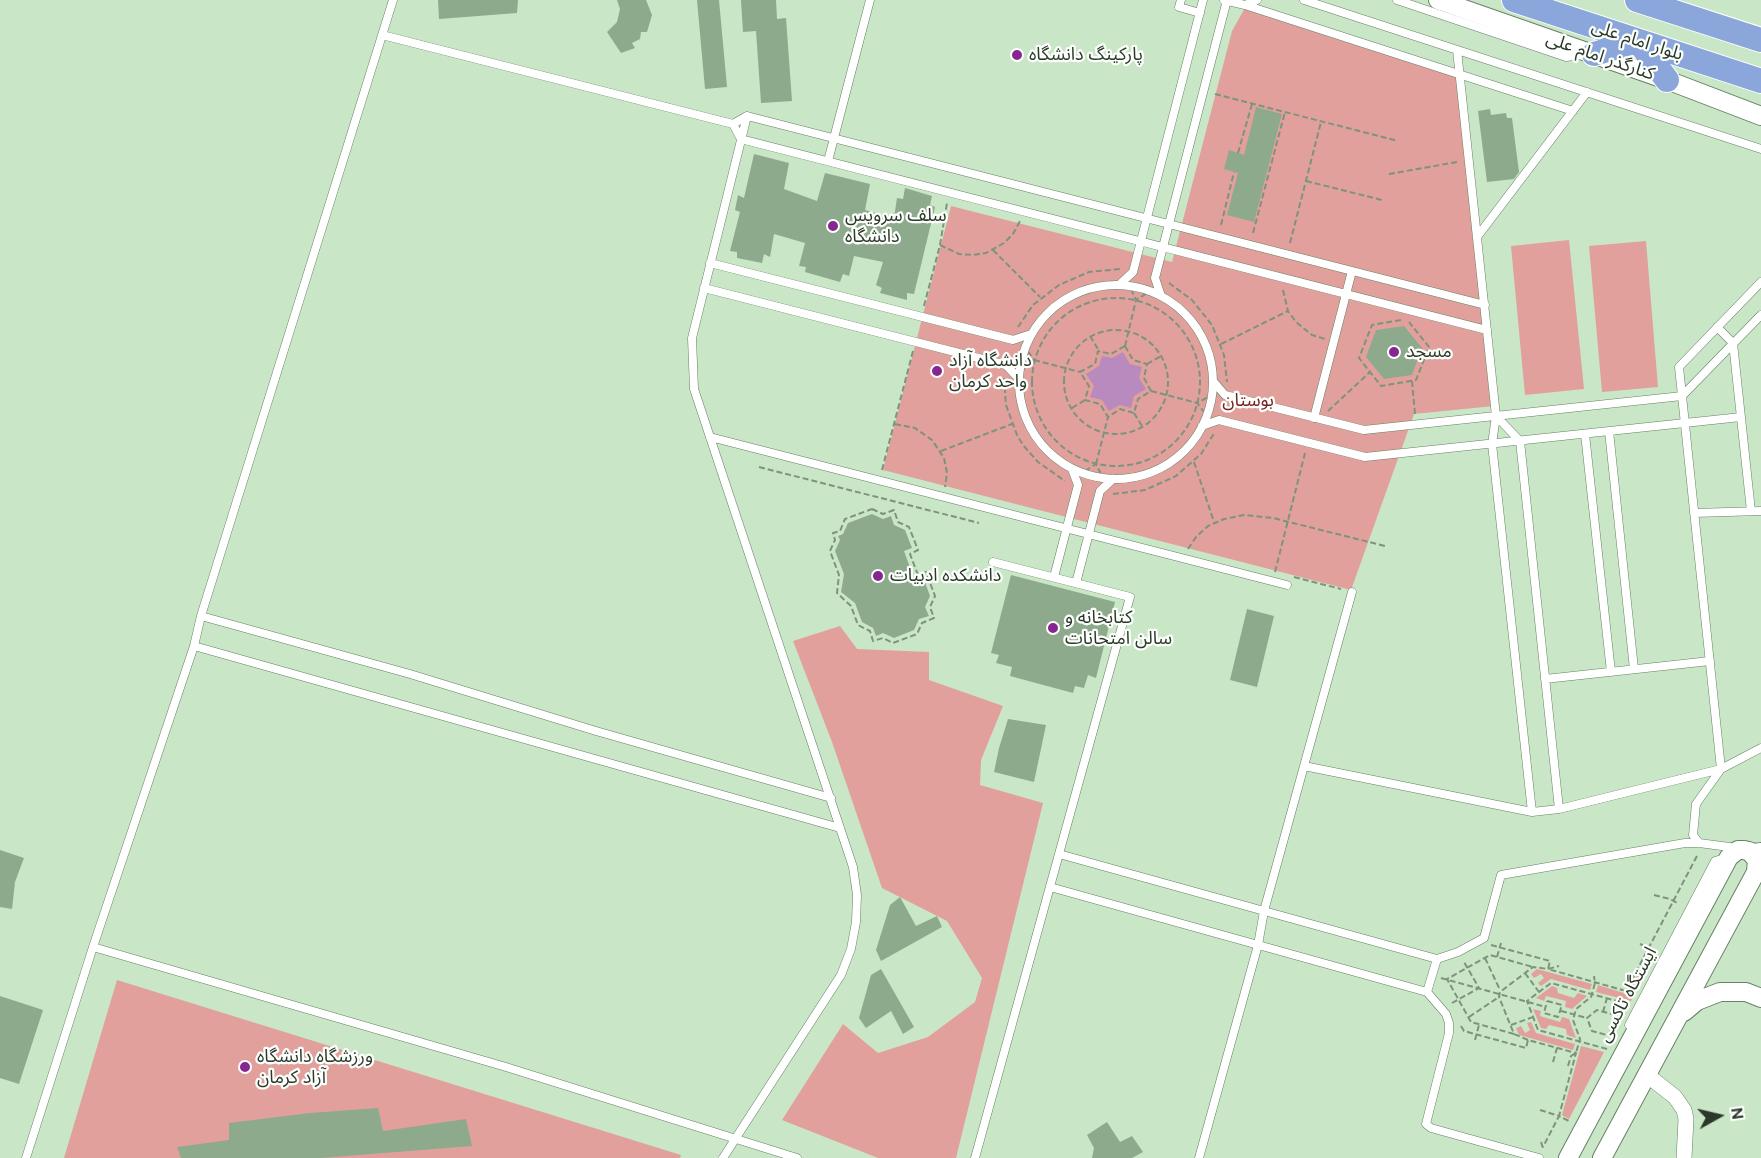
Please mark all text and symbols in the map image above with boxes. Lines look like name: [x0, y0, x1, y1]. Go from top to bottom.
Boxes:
street label: بلوار امام علی: [1589, 16, 1685, 66]
street label: کنارگذر امام علی: [1543, 28, 1657, 86]
place label: پارکینگ دانشگاه: [1029, 44, 1143, 66]
marker: پارکینگ دانشگاه: [1010, 48, 1024, 62]
place label: سلف سرویس دانشگاه: [845, 205, 947, 248]
marker: سلف سرویس دانشگاه: [826, 219, 840, 233]
place label: مسجد: [1406, 341, 1452, 363]
marker: مسجد: [1387, 345, 1401, 359]
place label: دانشگاه آزاد واحد کرمان: [949, 350, 1032, 392]
marker: دانشگاه آزاد واحد کرمان: [930, 364, 944, 378]
park label: بوستان: [1222, 390, 1274, 412]
place label: دانشکده ادبیات: [890, 565, 1001, 587]
marker: دانشکده ادبیات: [871, 569, 885, 583]
place label: کتابخانه و سالن امتحانات: [1065, 607, 1172, 650]
marker: کتابخانه و سالن امتحانات: [1046, 621, 1060, 635]
street label: ایستگاه تاکسی: [1594, 944, 1662, 1046]
place label: ورزشگاه دانشگاه آزاد کرمان: [257, 1046, 373, 1088]
marker: ورزشگاه دانشگاه آزاد کرمان: [238, 1060, 252, 1074]
north arrow: [1689, 1086, 1749, 1146]
text: N: [1726, 1106, 1749, 1121]

